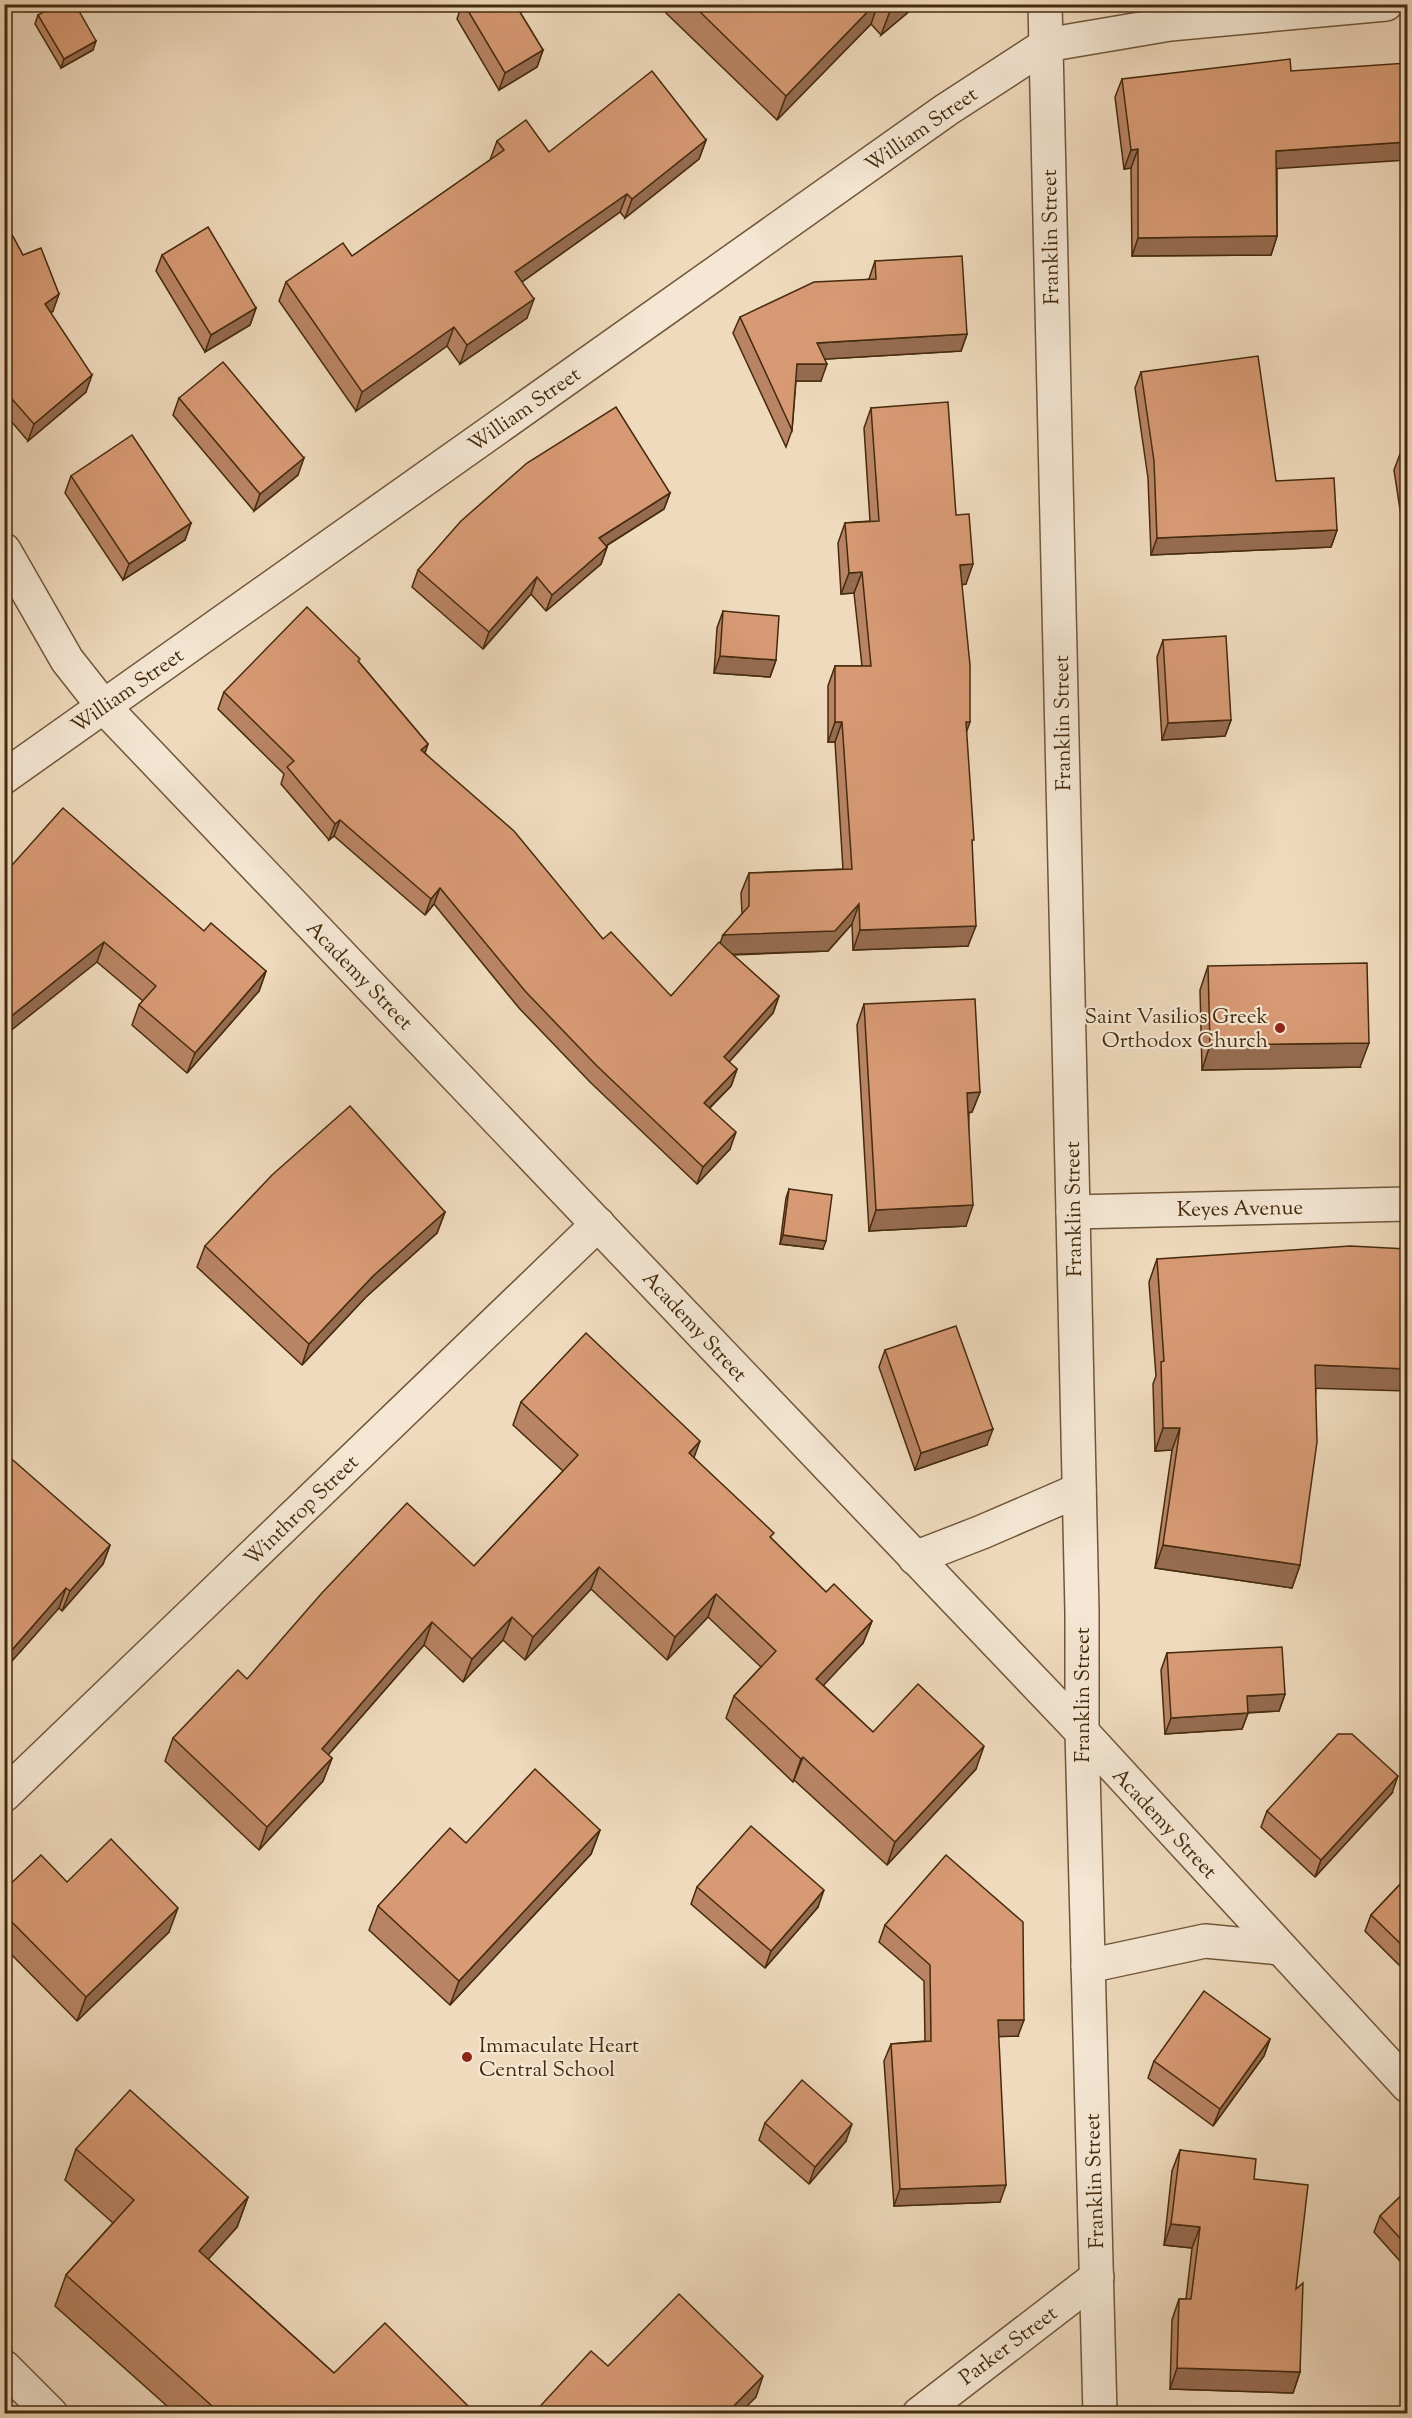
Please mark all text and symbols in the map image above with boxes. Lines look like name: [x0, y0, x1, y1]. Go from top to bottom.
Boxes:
street label: William Street: [860, 81, 985, 181]
street label: Franklin Street: [1036, 169, 1068, 305]
street label: William Street: [463, 361, 588, 461]
street label: William Street: [66, 642, 191, 742]
street label: Franklin Street: [1048, 655, 1080, 791]
street label: Academy Street: [298, 915, 419, 1038]
place label: Saint Vasilios Greek Orthodox Church: [1084, 1003, 1269, 1057]
marker: Saint Vasilios Greek Orthodox Church: [1273, 1021, 1287, 1035]
street label: Franklin Street: [1059, 1141, 1091, 1277]
street label: Keyes Avenue: [1177, 1194, 1304, 1226]
street label: Academy Street: [634, 1265, 753, 1390]
street label: Winthrop Street: [238, 1449, 366, 1574]
street label: Franklin Street: [1069, 1627, 1099, 1763]
street label: Academy Street: [1104, 1762, 1223, 1887]
place label: Immaculate Heart Central School: [479, 2032, 639, 2086]
marker: Immaculate Heart Central School: [460, 2050, 474, 2064]
street label: Franklin Street: [1079, 2113, 1113, 2249]
street label: Parker Street: [954, 2300, 1065, 2394]

